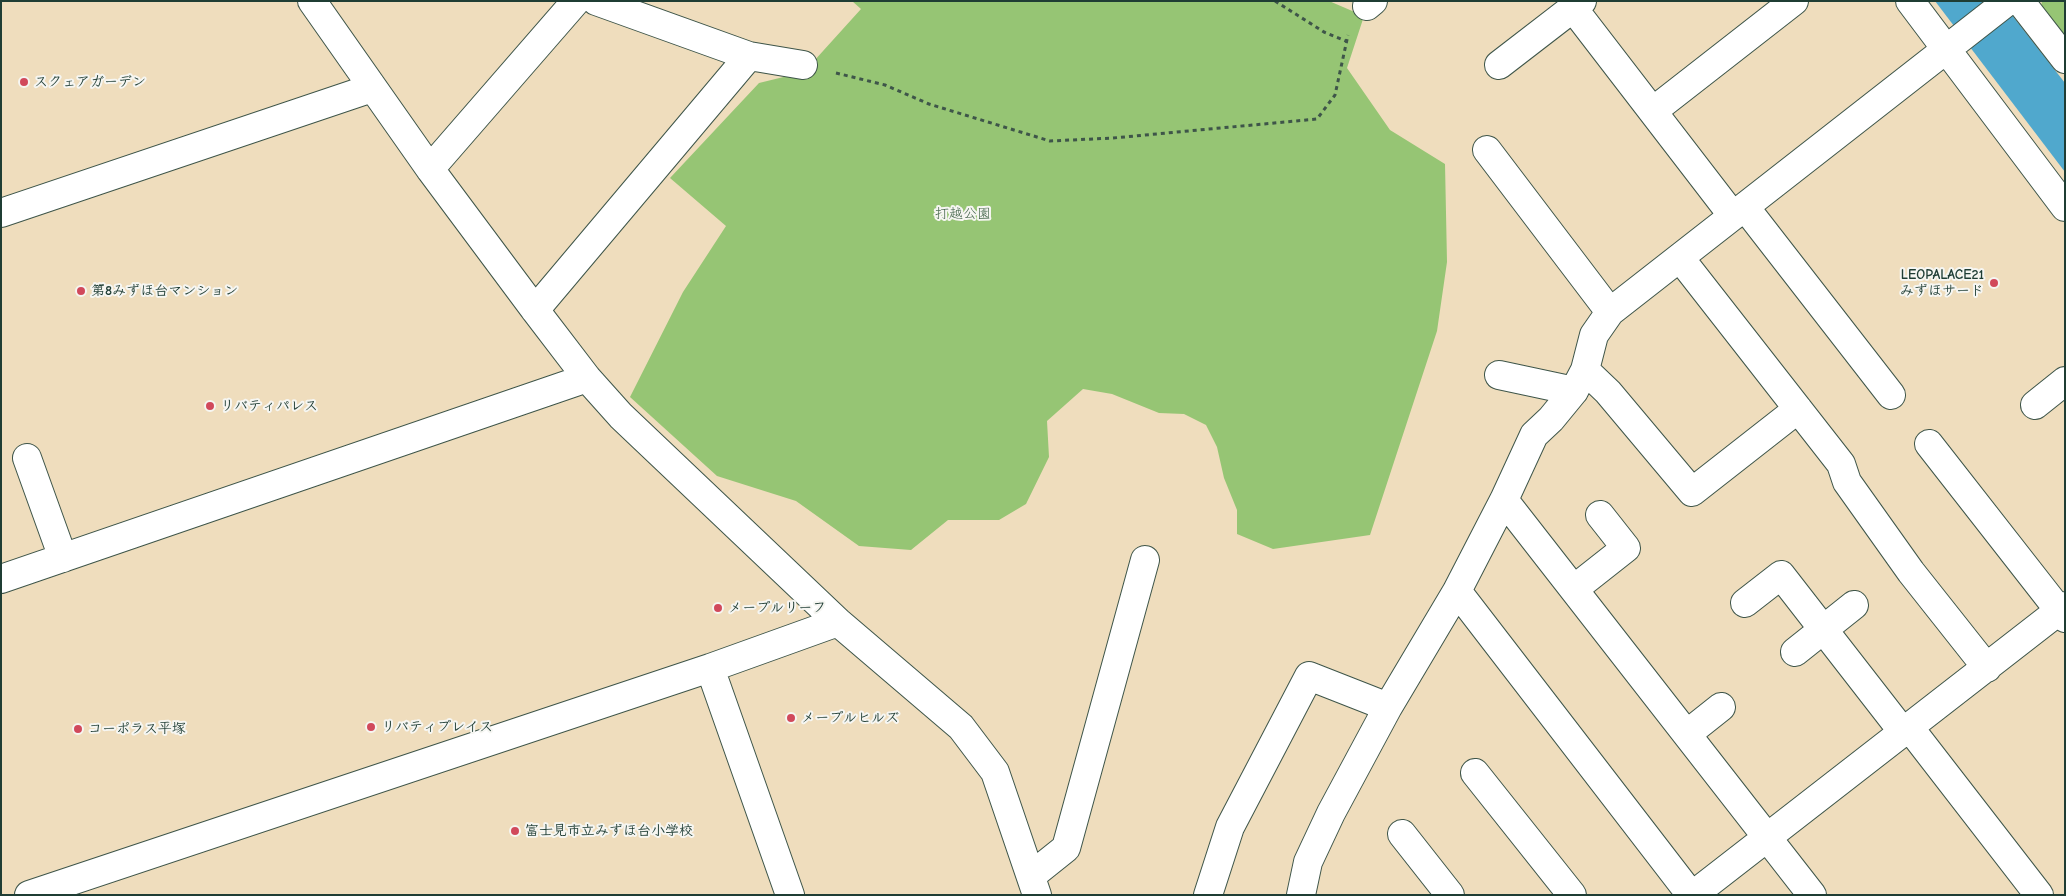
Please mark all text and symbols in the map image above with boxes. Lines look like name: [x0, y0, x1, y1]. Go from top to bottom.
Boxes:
place label: スクェアガーデン: [34, 74, 146, 90]
marker: スクェアガーデン: [18, 76, 30, 88]
park label: 打越公園: [935, 206, 991, 222]
place label: LEOPALACE21 みずほサード: [1900, 267, 1984, 300]
marker: LEOPALACE21 みずほサード: [1988, 277, 2000, 289]
place label: 第8みずほ台マンション: [91, 283, 238, 299]
marker: 第8みずほ台マンション: [75, 285, 87, 297]
place label: リバティパレス: [220, 398, 318, 414]
marker: リバティパレス: [204, 400, 216, 412]
place label: メープルリーフ: [728, 600, 826, 616]
marker: メープルリーフ: [712, 602, 724, 614]
place label: メープルヒルズ: [801, 710, 899, 726]
marker: メープルヒルズ: [785, 712, 797, 724]
place label: リバティプレイス: [381, 719, 493, 735]
place label: コーポラス平塚: [88, 721, 186, 737]
marker: リバティプレイス: [365, 721, 377, 733]
marker: コーポラス平塚: [72, 723, 84, 735]
place label: 富士見市立みずほ台小学校: [525, 823, 693, 839]
marker: 富士見市立みずほ台小学校: [509, 825, 521, 837]

